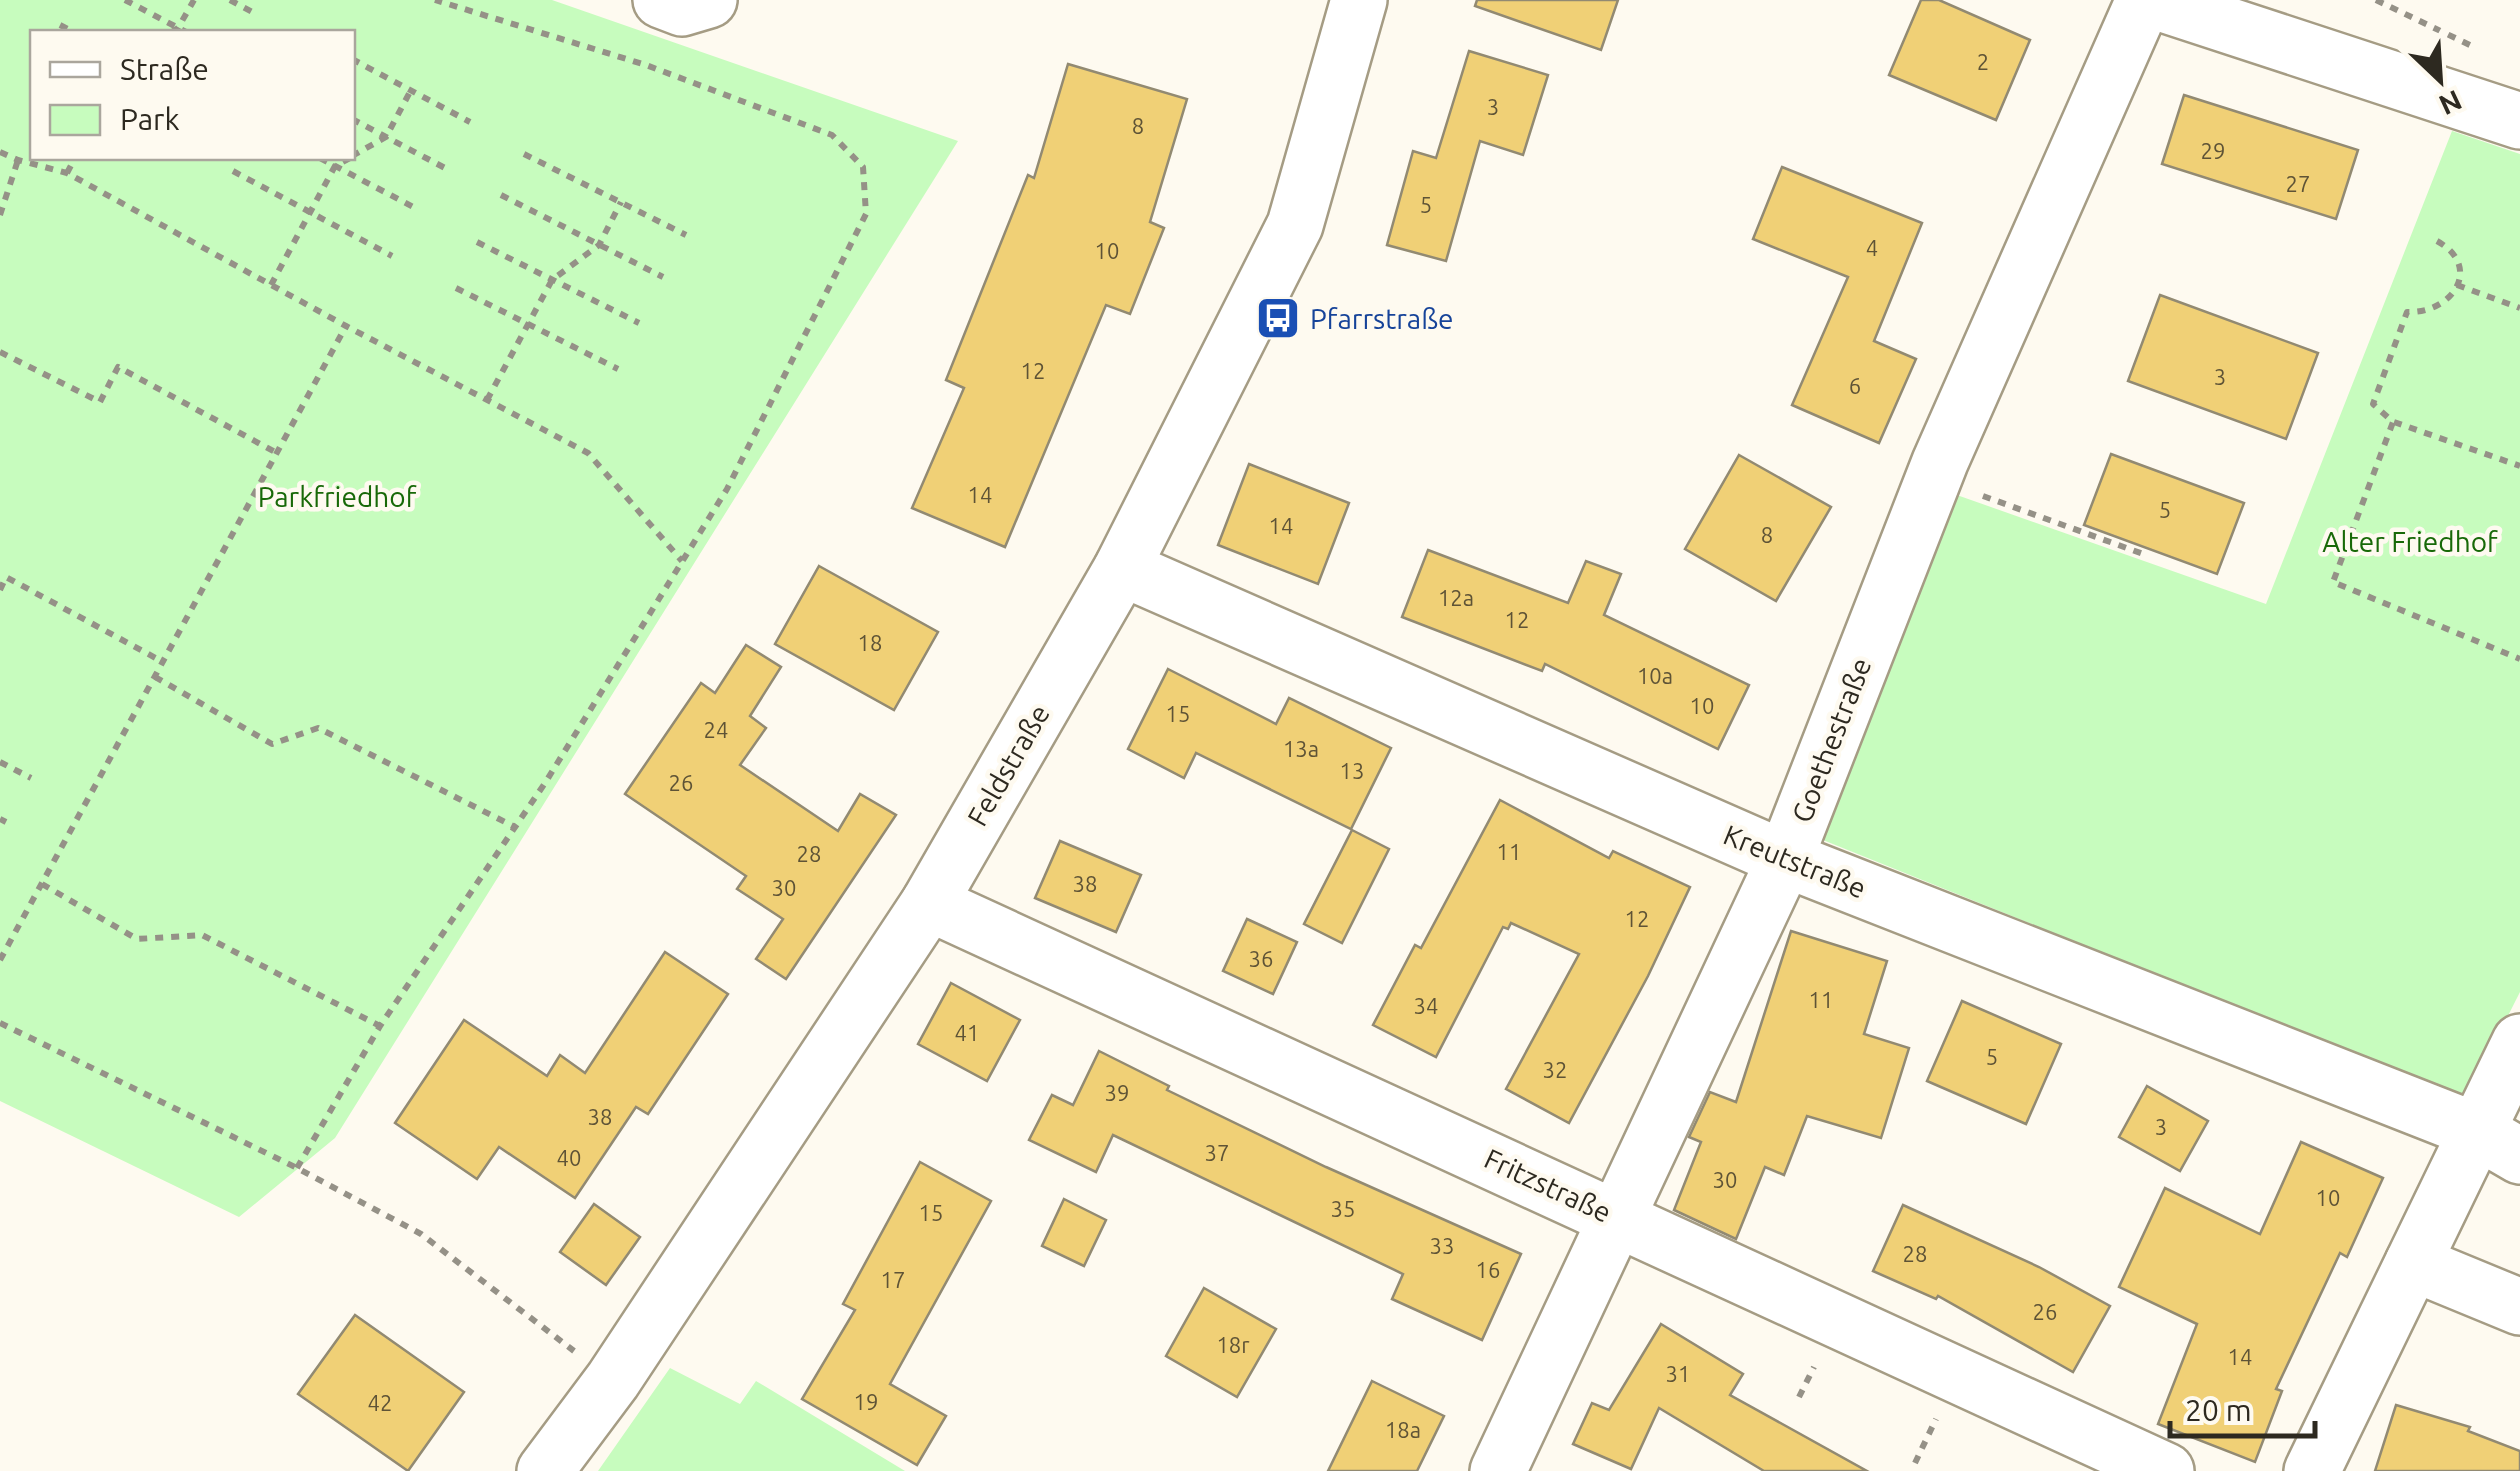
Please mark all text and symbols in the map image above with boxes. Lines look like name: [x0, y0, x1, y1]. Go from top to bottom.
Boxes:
legend: [30, 30, 355, 160]
north arrow: [2390, 30, 2490, 130]
house number: 2: [1977, 49, 1989, 74]
text: Straße: [120, 52, 209, 86]
text: N: [2435, 85, 2467, 122]
house number: 3: [1487, 94, 1499, 119]
text: Park: [120, 102, 180, 136]
house number: 8: [1132, 113, 1144, 138]
house number: 29: [2201, 138, 2225, 163]
house number: 27: [2286, 171, 2310, 196]
house number: 5: [1420, 192, 1432, 217]
house number: 4: [1866, 235, 1878, 260]
house number: 10: [1095, 238, 1119, 263]
bus stop icon: Pfarrstraße: [1255, 295, 1301, 341]
place label: Pfarrstraße: [1310, 303, 1453, 334]
house number: 12: [1021, 358, 1045, 383]
house number: 3: [2214, 364, 2226, 389]
house number: 6: [1849, 373, 1861, 398]
park label: Parkfriedhof: [258, 481, 417, 512]
house number: 14: [968, 482, 992, 507]
house number: 5: [2159, 497, 2171, 522]
house number: 14: [1269, 513, 1293, 538]
house number: 8: [1761, 522, 1773, 547]
park label: Alter Friedhof: [2322, 526, 2498, 557]
house number: 12a: [1438, 585, 1474, 610]
house number: 12: [1505, 607, 1529, 632]
house number: 18: [858, 630, 882, 655]
street label: Goethestraße: [1785, 654, 1877, 826]
house number: 10a: [1637, 663, 1673, 688]
house number: 10: [1690, 693, 1714, 718]
street label: Feldstraße: [961, 699, 1055, 831]
house number: 15: [1166, 701, 1190, 726]
house number: 24: [704, 717, 728, 742]
house number: 13a: [1283, 736, 1319, 761]
house number: 13: [1340, 758, 1364, 783]
house number: 26: [669, 770, 693, 795]
street label: Kreutstraße: [1719, 818, 1871, 904]
house number: 11: [1497, 839, 1521, 864]
house number: 28: [797, 841, 821, 866]
house number: 38: [1073, 871, 1097, 896]
house number: 30: [772, 875, 796, 900]
house number: 12: [1625, 906, 1649, 931]
house number: 36: [1249, 946, 1273, 971]
house number: 11: [1809, 987, 1833, 1012]
house number: 34: [1414, 993, 1438, 1018]
house number: 41: [955, 1020, 979, 1045]
house number: 5: [1986, 1044, 1998, 1069]
house number: 32: [1543, 1057, 1567, 1082]
house number: 39: [1105, 1080, 1129, 1105]
house number: 38: [588, 1104, 612, 1129]
house number: 3: [2155, 1114, 2167, 1139]
house number: 37: [1205, 1140, 1229, 1165]
street label: Fritzstraße: [1480, 1142, 1616, 1228]
house number: 40: [557, 1145, 581, 1170]
house number: 30: [1713, 1167, 1737, 1192]
house number: 10: [2316, 1185, 2340, 1210]
house number: 35: [1331, 1196, 1355, 1221]
house number: 15: [919, 1200, 943, 1225]
house number: 33: [1430, 1233, 1454, 1258]
house number: 28: [1903, 1241, 1927, 1266]
house number: 16: [1476, 1257, 1500, 1282]
house number: 17: [881, 1267, 905, 1292]
house number: 26: [2033, 1299, 2057, 1324]
house number: 18r: [1216, 1332, 1250, 1357]
house number: 14: [2228, 1344, 2252, 1369]
house number: 31: [1666, 1361, 1690, 1386]
scale bar: [2170, 1376, 2315, 1438]
house number: 19: [854, 1389, 878, 1414]
house number: 42: [368, 1390, 392, 1415]
text: 20 m: [2185, 1393, 2252, 1427]
house number: 18a: [1385, 1417, 1421, 1442]

